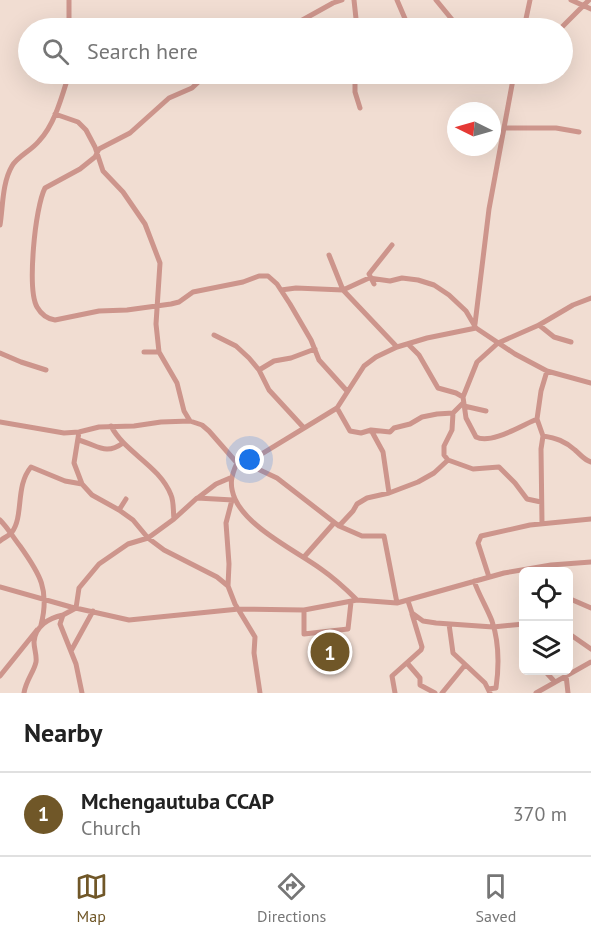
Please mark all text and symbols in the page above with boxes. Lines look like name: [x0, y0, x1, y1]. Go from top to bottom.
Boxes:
search box: [18, 18, 573, 84]
icon: search: [39, 35, 72, 68]
text: Search here: [87, 37, 198, 65]
north arrow: [447, 102, 501, 156]
your location: [235, 445, 264, 474]
map controls: [519, 567, 573, 675]
button: locate: [519, 567, 573, 621]
button: layers: [519, 621, 573, 675]
pin: 1: [310, 630, 350, 674]
text: Nearby: [24, 716, 102, 749]
text: Mchengautuba CCAP: [81, 787, 274, 815]
text: 1: [38, 801, 49, 827]
text: 370 m: [513, 801, 567, 827]
text: Church: [81, 815, 141, 841]
tab: Map: [75, 870, 108, 926]
tab: Directions: [257, 870, 326, 926]
tab: Saved: [476, 870, 516, 926]

